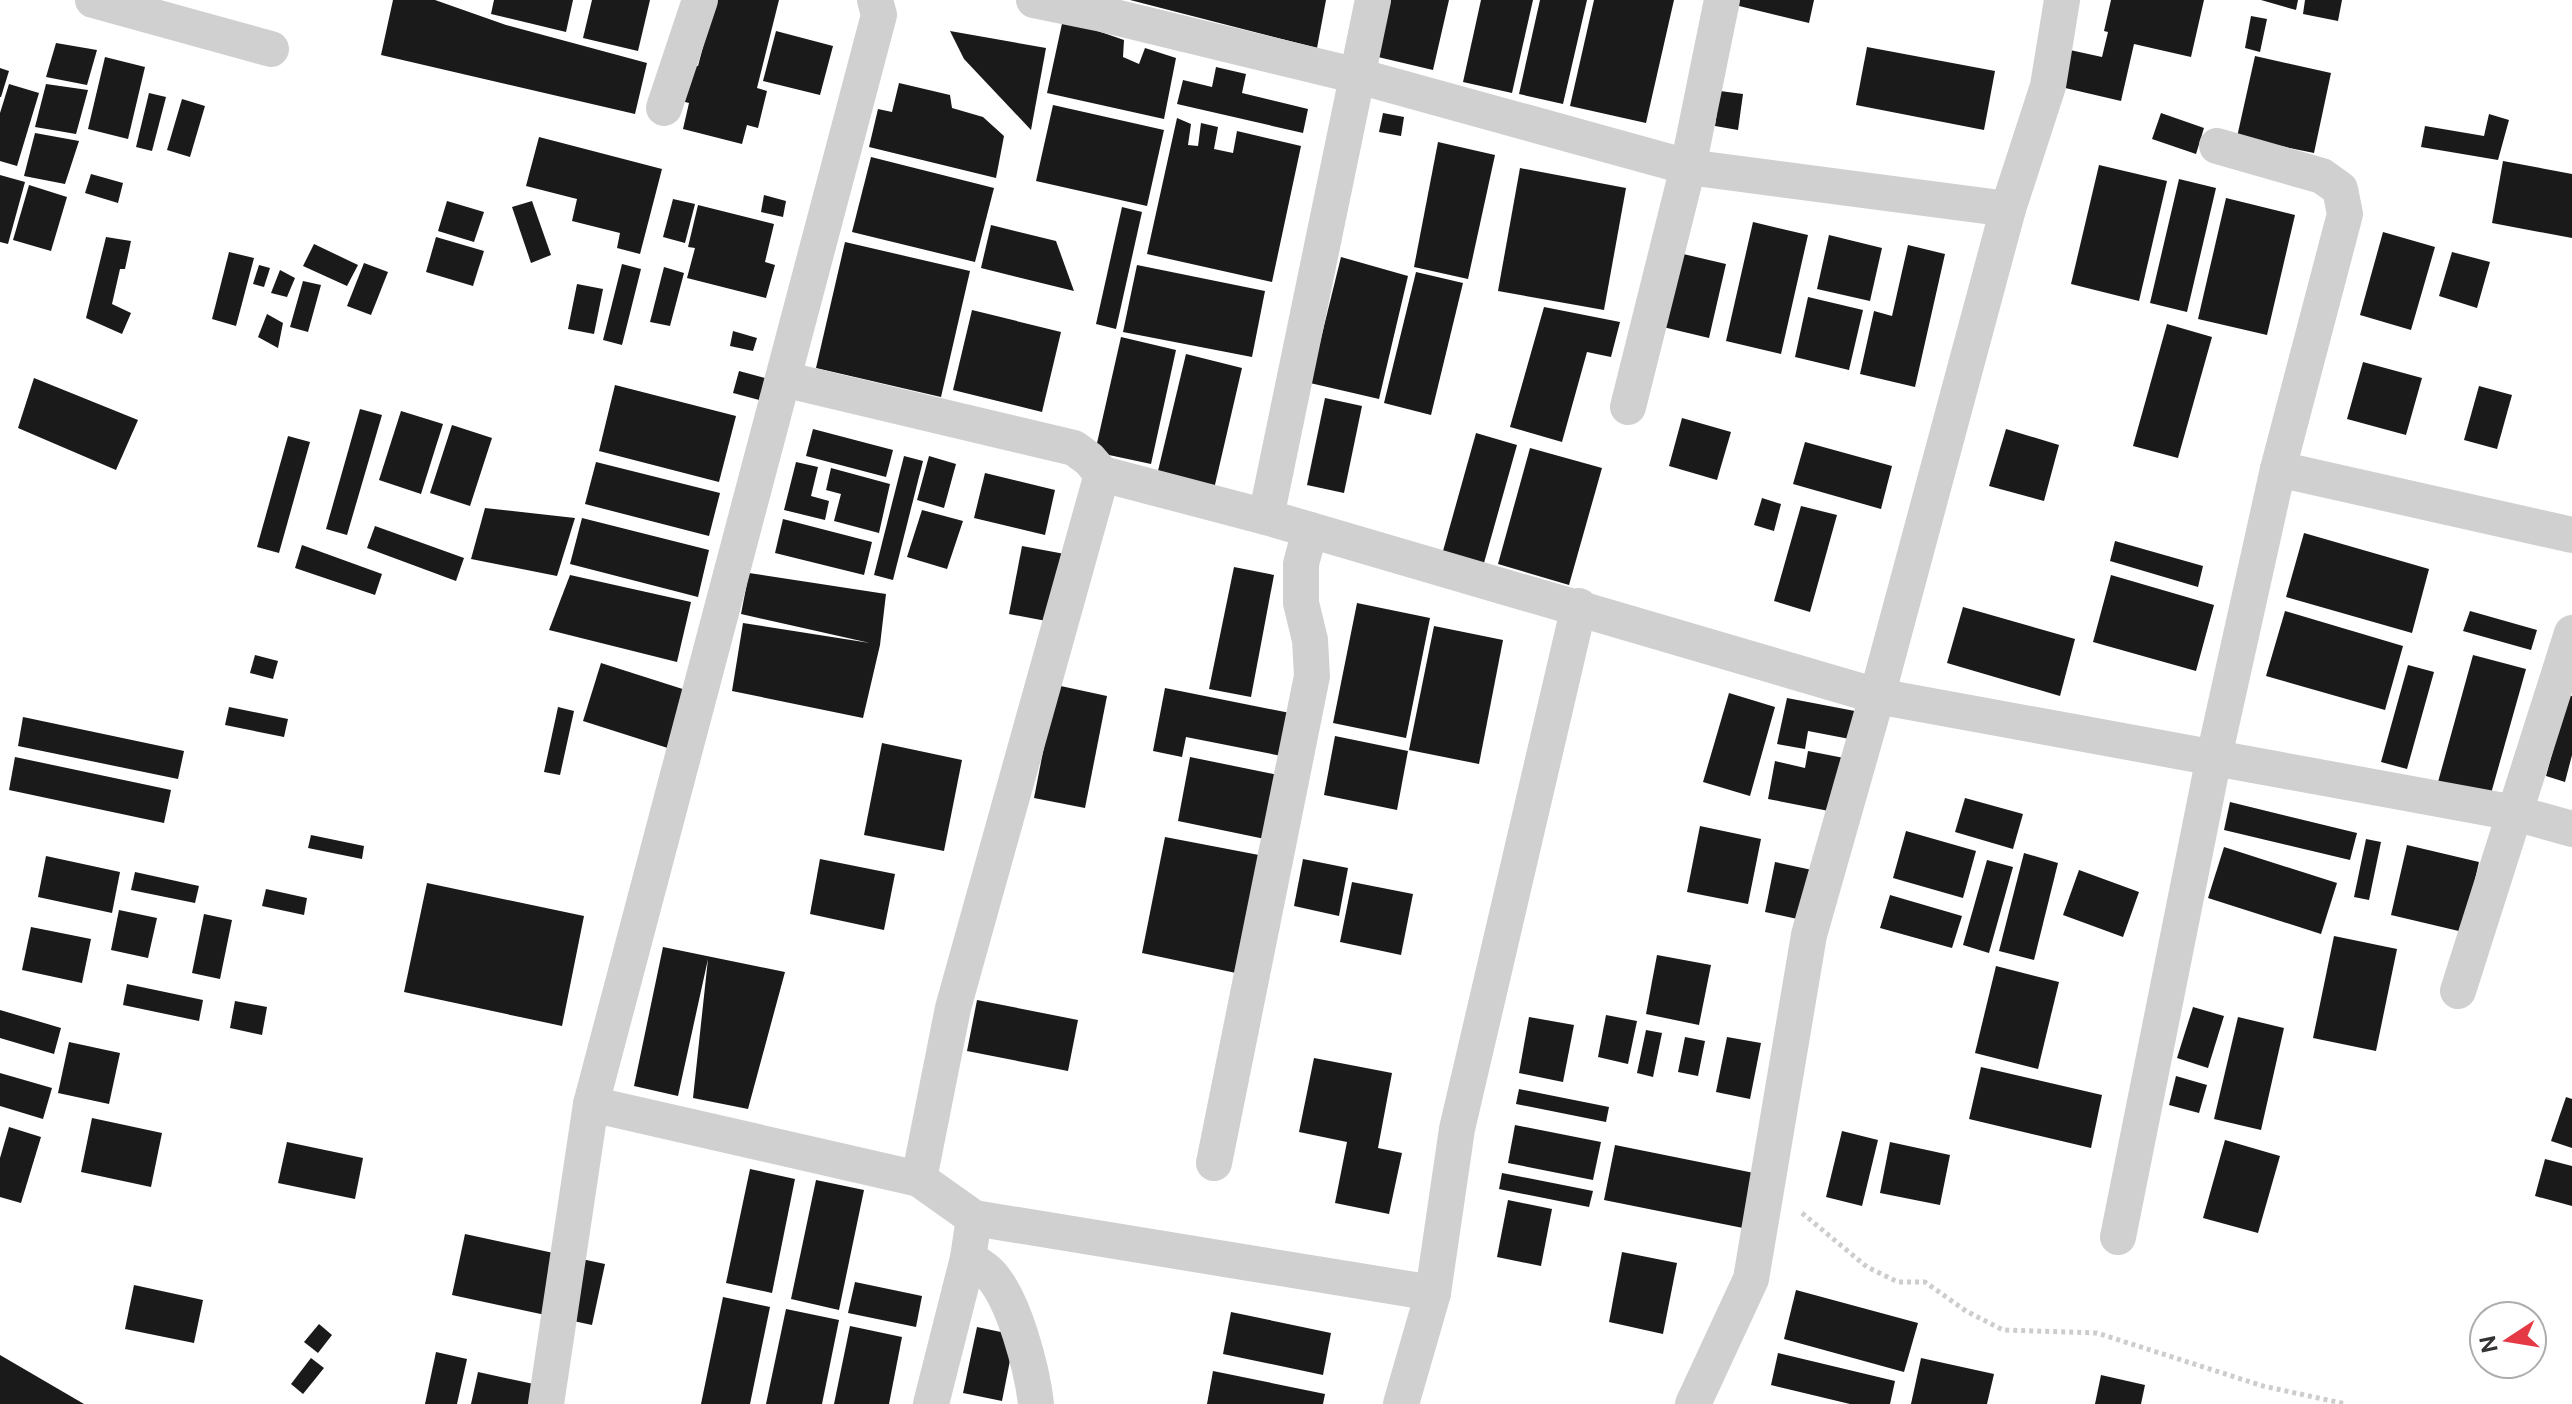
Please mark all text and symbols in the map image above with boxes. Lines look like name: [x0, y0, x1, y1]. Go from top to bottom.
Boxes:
north arrow: [2468, 1300, 2548, 1380]
text: N: [2474, 1333, 2503, 1355]

